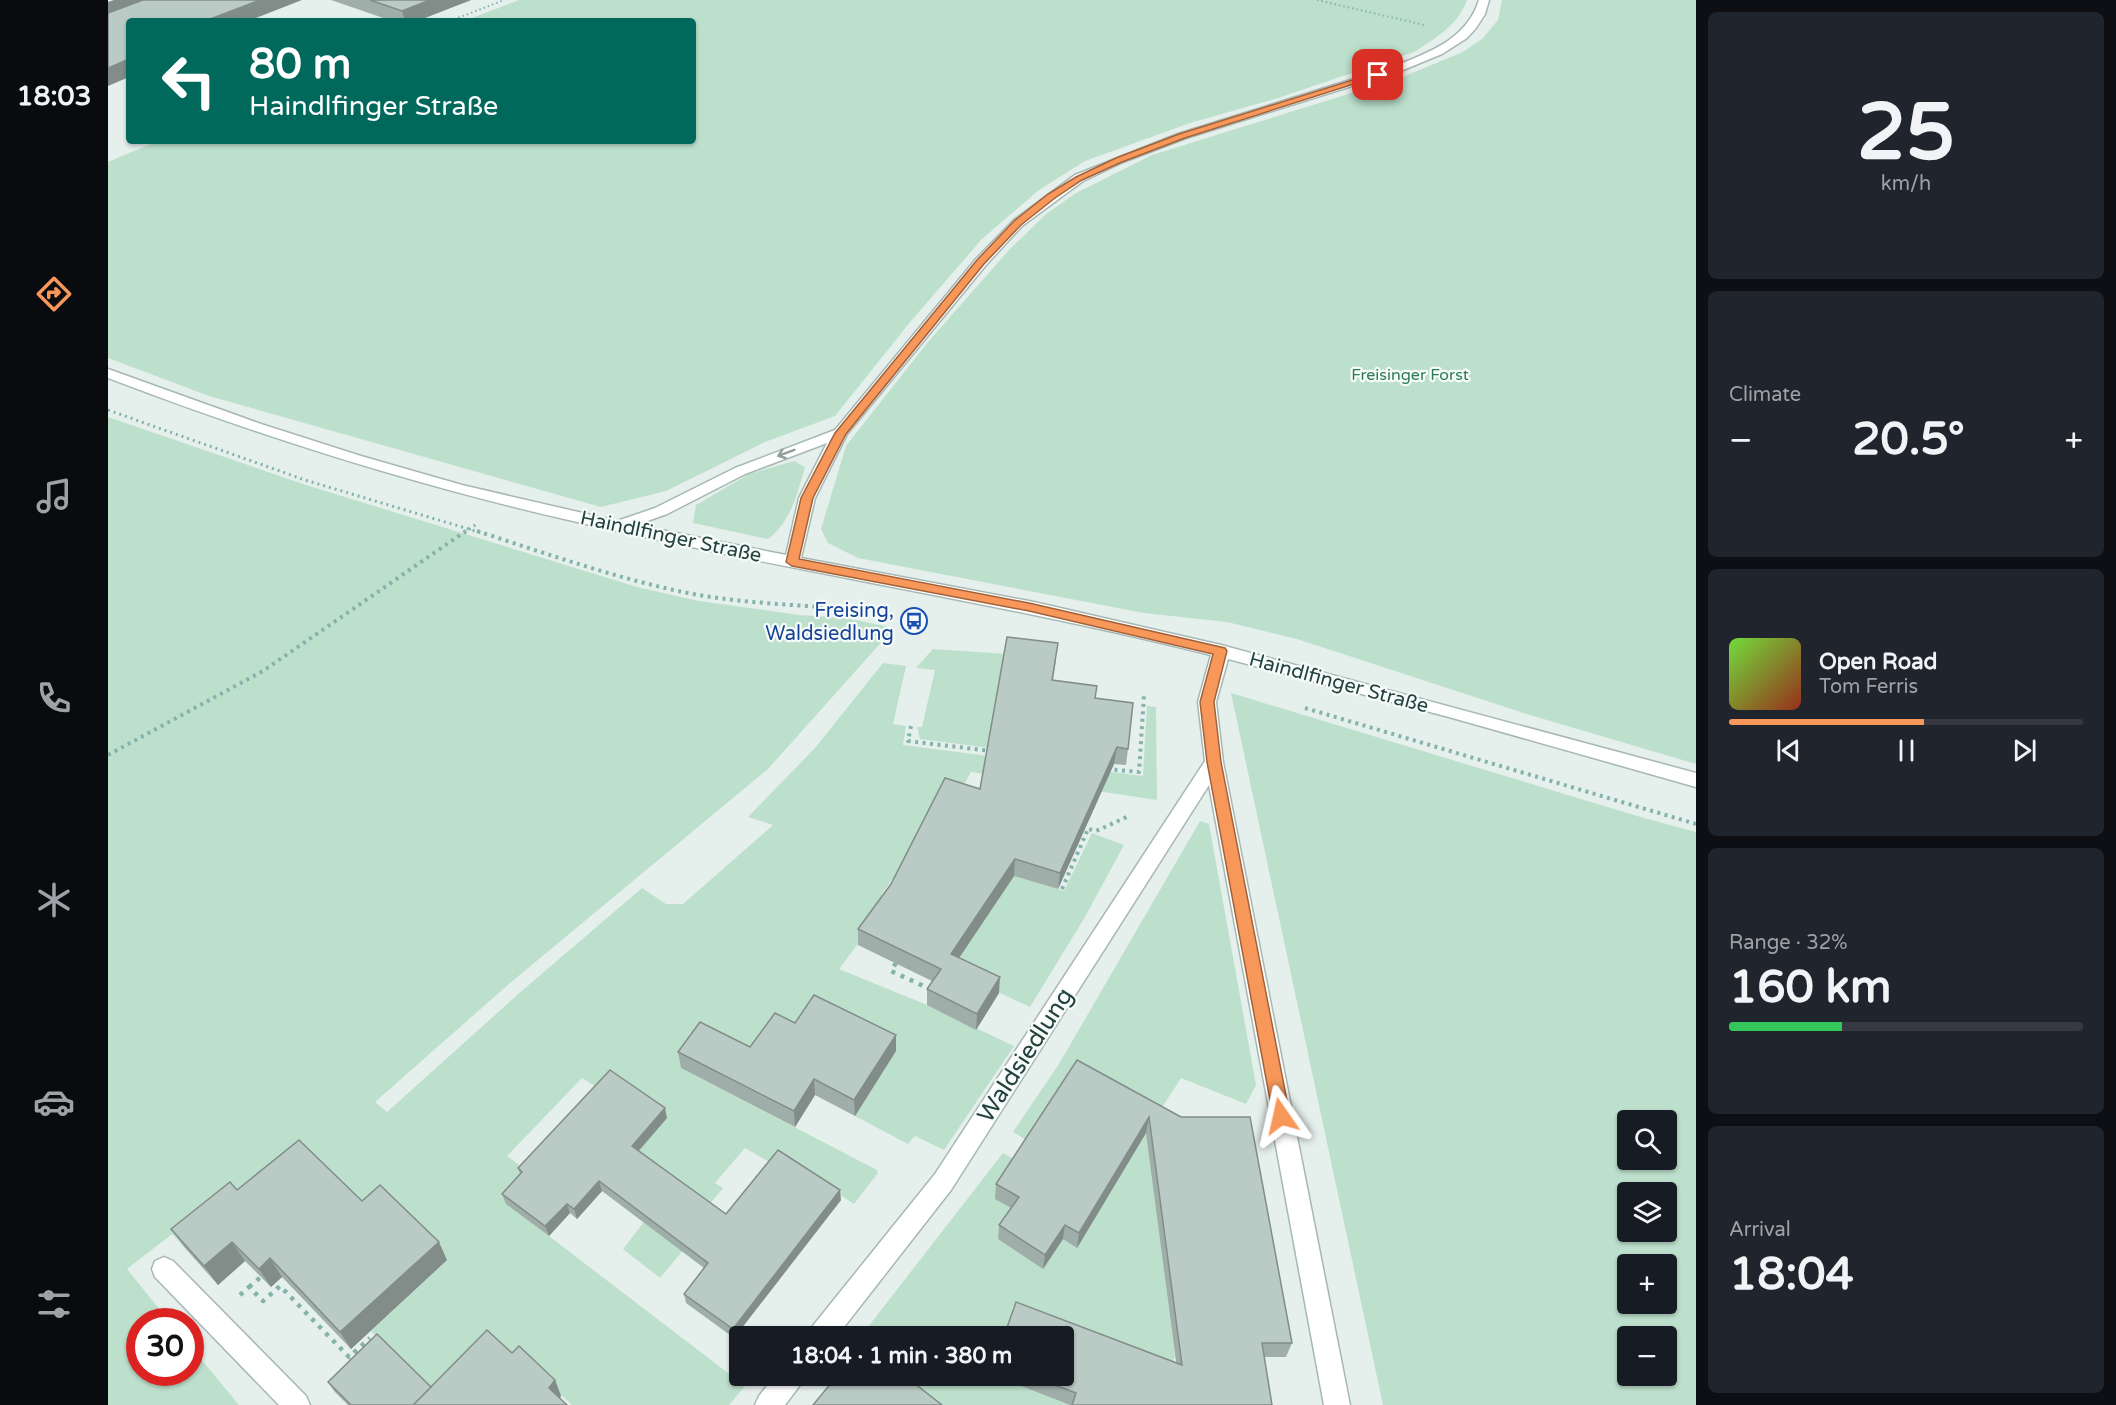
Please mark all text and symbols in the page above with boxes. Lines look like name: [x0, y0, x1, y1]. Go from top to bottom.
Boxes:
text: 80 m: [249, 39, 351, 90]
icon: left: [150, 42, 228, 120]
pin: [1352, 49, 1403, 100]
icon: arrive: [1361, 58, 1394, 91]
text: 18:03: [17, 80, 91, 113]
text: 25: [1857, 86, 1955, 180]
text: Haindlfinger Straße: [249, 90, 498, 123]
text: km/h: [1881, 172, 1931, 196]
icon: directions: [33, 273, 75, 315]
park label: Freisinger Forst: [1351, 365, 1469, 385]
text: Climate: [1729, 383, 1801, 407]
text: 20.5°: [1852, 413, 1965, 467]
text: −: [1729, 421, 1753, 460]
text: +: [2064, 421, 2083, 460]
one-way arrow: [777, 449, 795, 460]
icon: music: [33, 475, 75, 517]
street label: Haindlfinger Straße: [578, 506, 764, 568]
place label: Freising, Waldsiedlung: [765, 599, 894, 646]
bus stop icon: Freising, Waldsiedlung: [899, 606, 929, 636]
street label: Haindlfinger Straße: [1246, 647, 1431, 718]
text: Open Road: [1819, 649, 1937, 675]
text: Tom Ferris: [1819, 675, 1918, 699]
icon: phone: [33, 677, 75, 719]
icon: previous: [1772, 734, 1805, 767]
icon: pause: [1890, 734, 1923, 767]
icon: next: [2008, 734, 2041, 767]
icon: climate: [33, 879, 75, 921]
text: Range · 32%: [1729, 931, 1848, 955]
text: 160 km: [1729, 961, 1891, 1015]
street label: Waldsiedlung: [971, 983, 1080, 1128]
icon: car: [33, 1081, 75, 1123]
position arrow: [1249, 1084, 1313, 1148]
map controls: [1617, 1110, 1677, 1386]
button: search: [1617, 1110, 1677, 1170]
button: layers: [1617, 1182, 1677, 1242]
text: Arrival: [1729, 1218, 1791, 1242]
text: 18:04: [1729, 1248, 1854, 1302]
button: +: [1617, 1254, 1677, 1314]
icon: filters: [33, 1283, 75, 1325]
speed limit sign: 30: [126, 1308, 204, 1386]
button: −: [1617, 1326, 1677, 1386]
text: 18:04 · 1 min · 380 m: [791, 1343, 1012, 1369]

